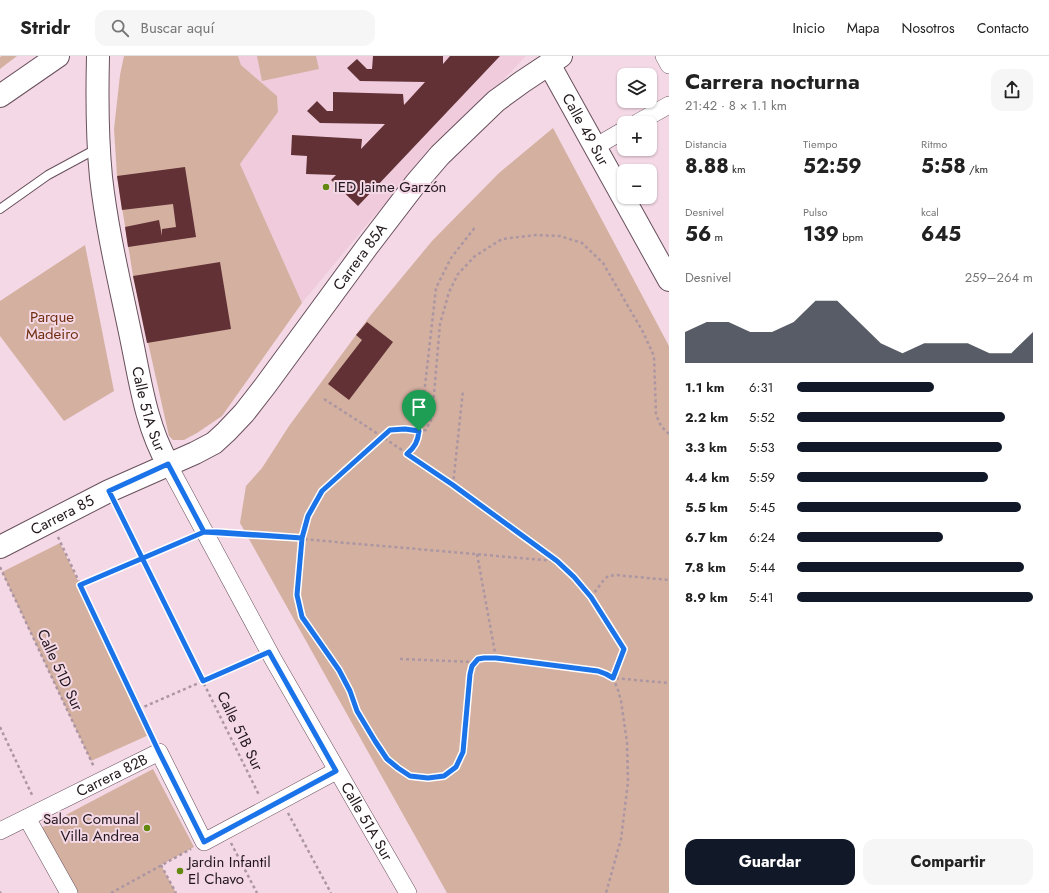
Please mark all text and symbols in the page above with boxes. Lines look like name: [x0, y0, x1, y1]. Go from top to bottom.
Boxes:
search box: [95, 10, 375, 46]
text: Stridr: [20, 14, 71, 41]
icon: search: [109, 17, 131, 39]
text: Buscar aquí: [141, 17, 214, 39]
text: Inicio: [792, 18, 825, 38]
text: Mapa: [847, 18, 880, 38]
text: Nosotros: [902, 18, 955, 38]
text: Contacto: [977, 18, 1029, 38]
text: Carrera nocturna: [685, 65, 860, 97]
map controls: [617, 68, 657, 204]
button: layers: [617, 68, 657, 108]
button: share: [991, 69, 1033, 111]
street label: Calle 49 Sur: [556, 89, 615, 171]
text: 21:42 · 8 × 1.1 km: [685, 96, 787, 115]
button: +: [617, 116, 657, 156]
text: Distancia: [685, 136, 727, 152]
text: Tiempo: [803, 136, 838, 152]
text: Ritmo: [921, 136, 947, 152]
text: 8.88: [685, 152, 729, 181]
text: 52:59: [803, 152, 862, 181]
text: 5:58: [921, 152, 966, 181]
text: km: [729, 161, 746, 177]
text: /km: [966, 161, 988, 177]
button: −: [617, 164, 657, 204]
place label: IED Jaime Garzón: [334, 176, 446, 198]
marker: IED Jaime Garzón: [321, 182, 331, 192]
text: Desnivel: [685, 204, 724, 220]
text: Pulso: [803, 204, 828, 220]
text: kcal: [921, 204, 939, 220]
street label: Carrera 85A: [328, 219, 392, 295]
text: 56: [685, 220, 711, 249]
text: 139: [803, 220, 839, 249]
text: 645: [921, 220, 961, 249]
text: m: [711, 229, 723, 245]
text: bpm: [839, 229, 863, 245]
text: Desnivel: [685, 268, 731, 287]
text: 259–264 m: [965, 268, 1033, 287]
park label: Parque Madeiro: [26, 306, 78, 345]
street label: Calle 51A Sur: [126, 365, 171, 456]
text: 1.1 km: [685, 378, 724, 397]
text: 6:31: [749, 378, 773, 397]
pin: [402, 390, 436, 431]
icon: arrive: [408, 396, 430, 418]
text: 2.2 km: [685, 408, 728, 427]
text: 5:52: [749, 408, 775, 427]
text: 3.3 km: [685, 438, 727, 457]
text: 5:53: [749, 438, 775, 457]
text: 4.4 km: [685, 468, 729, 487]
text: 5:59: [749, 468, 775, 487]
street label: Carrera 85: [27, 489, 98, 541]
text: 5.5 km: [685, 498, 728, 517]
text: 5:45: [749, 498, 775, 517]
text: 6.7 km: [685, 528, 728, 547]
text: 6:24: [749, 528, 775, 547]
text: 7.8 km: [685, 558, 726, 577]
text: 5:44: [749, 558, 775, 577]
text: 8.9 km: [685, 588, 728, 607]
text: 5:41: [749, 588, 774, 607]
street label: Calle 51D Sur: [31, 626, 89, 715]
street label: Calle 51B Sur: [211, 688, 269, 775]
street label: Carrera 82B: [72, 748, 151, 802]
street label: Calle 51A Sur: [335, 778, 399, 866]
place label: Salon Comunal Villa Andrea: [43, 808, 139, 847]
marker: Salon Comunal Villa Andrea: [142, 823, 152, 833]
button: Guardar: [685, 839, 855, 885]
button: Compartir: [863, 839, 1033, 885]
place label: Jardin Infantil El Chavo: [186, 851, 271, 890]
marker: Jardin Infantil El Chavo: [175, 866, 185, 876]

